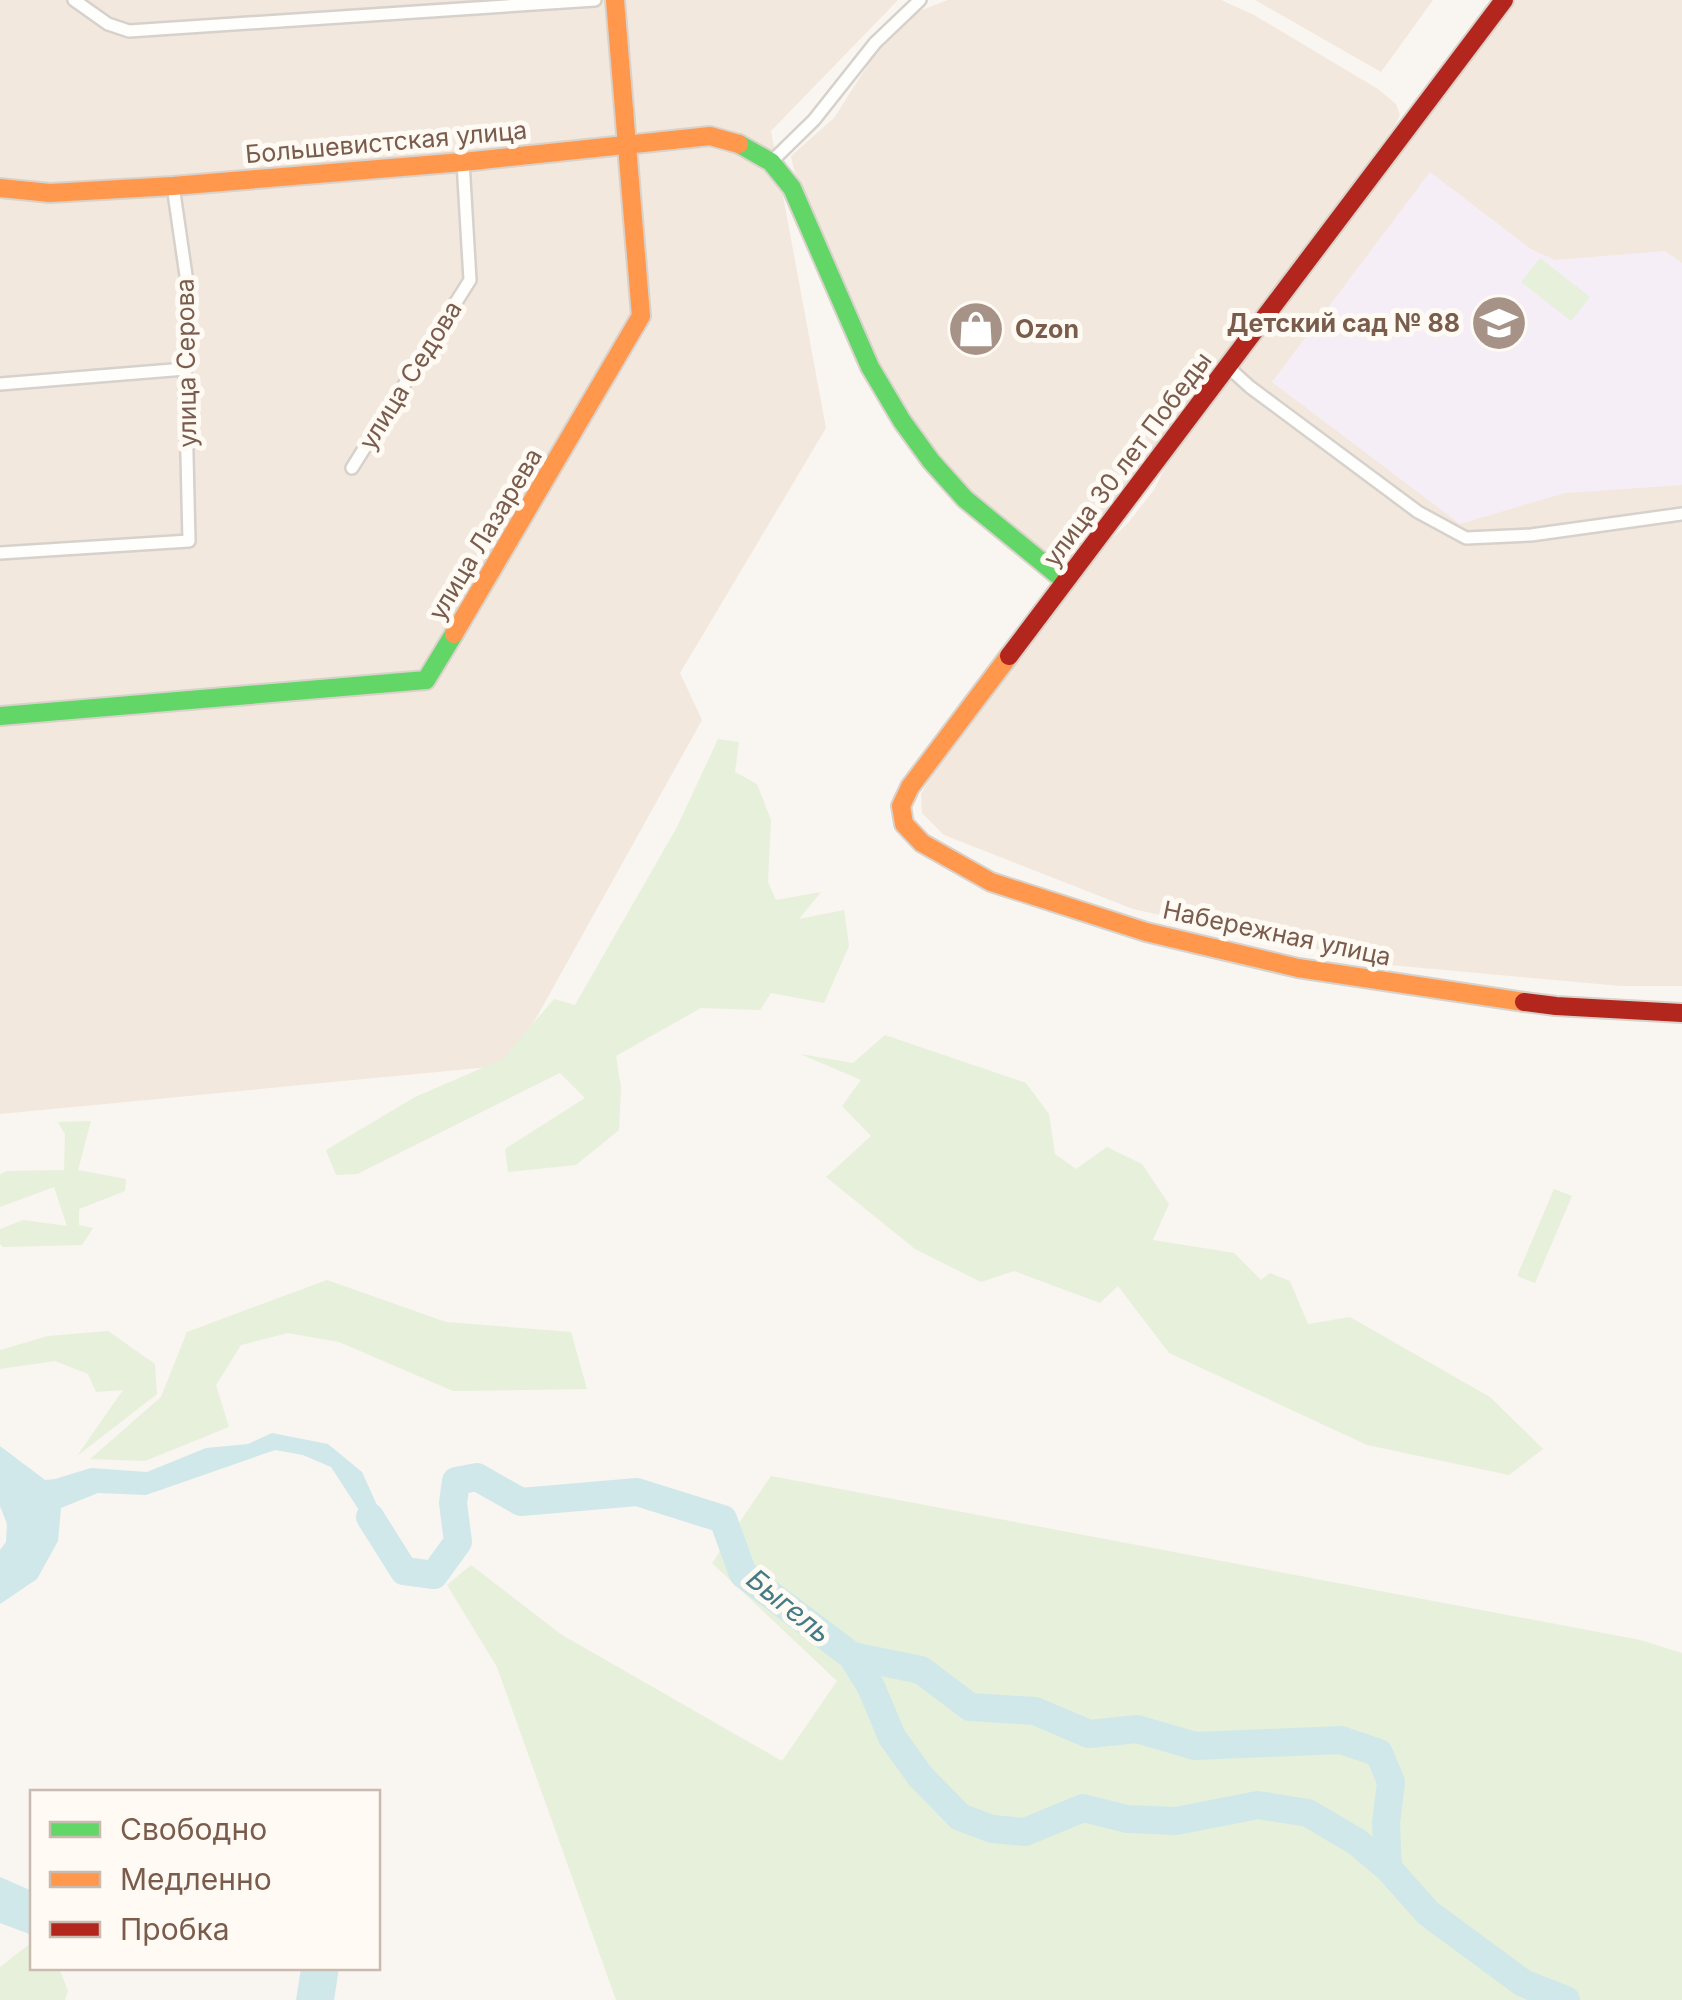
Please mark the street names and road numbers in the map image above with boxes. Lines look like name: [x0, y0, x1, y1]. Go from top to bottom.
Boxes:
street label: Большевистская улица: [244, 115, 528, 169]
street label: улица Серова: [170, 278, 202, 448]
street label: улица Седова: [352, 295, 468, 455]
street label: улица 30 лет Победы: [1036, 346, 1218, 572]
street label: улица Лазарева: [422, 443, 548, 625]
street label: Набережная улица: [1160, 894, 1394, 972]

